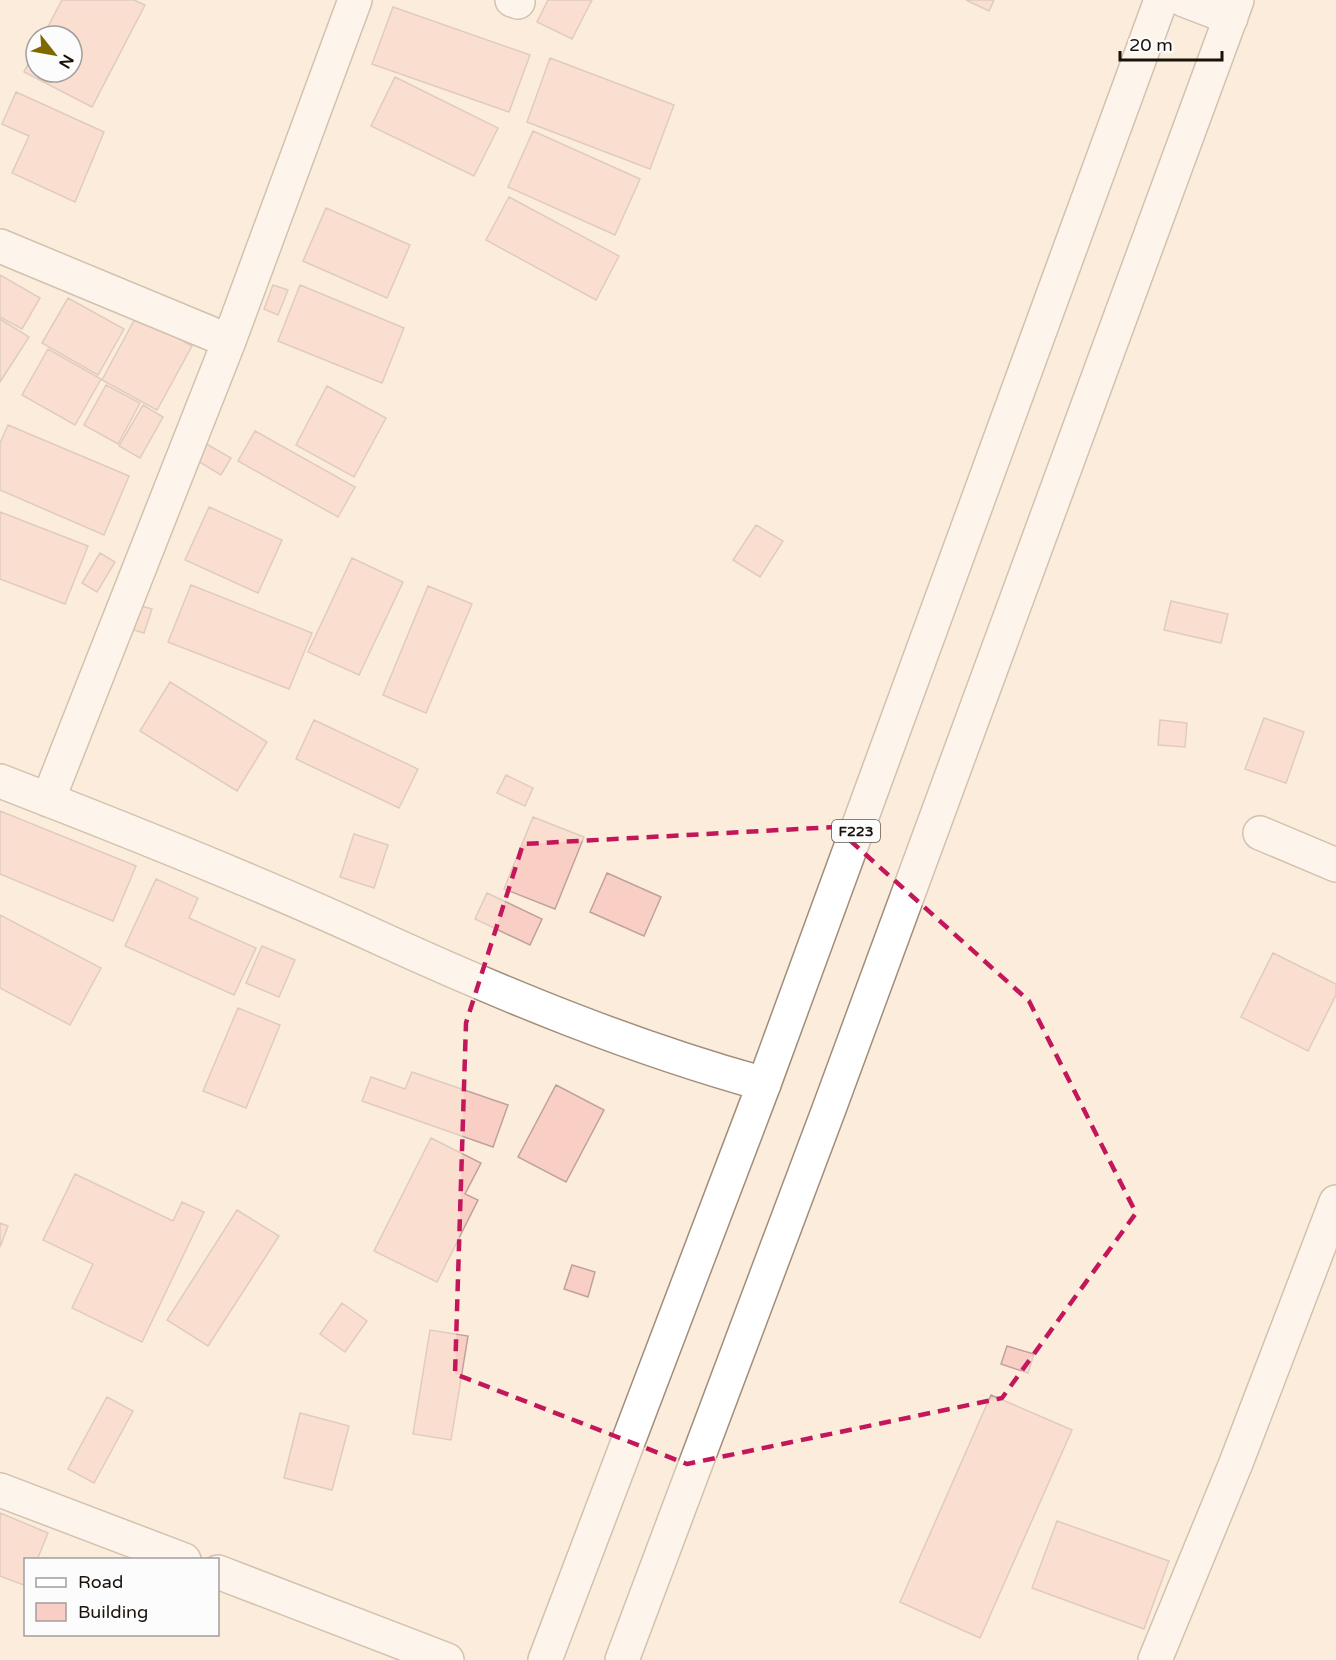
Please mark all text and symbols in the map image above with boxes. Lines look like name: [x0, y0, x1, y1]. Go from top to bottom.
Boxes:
north arrow: [24, 24, 84, 84]
scale bar: [1120, 24, 1222, 62]
text: 20 m: [1129, 34, 1173, 56]
text: N: [54, 51, 78, 72]
road number: F223: [832, 820, 880, 842]
legend: [24, 1558, 219, 1636]
text: Road: [78, 1571, 123, 1593]
text: Building: [78, 1601, 148, 1623]

